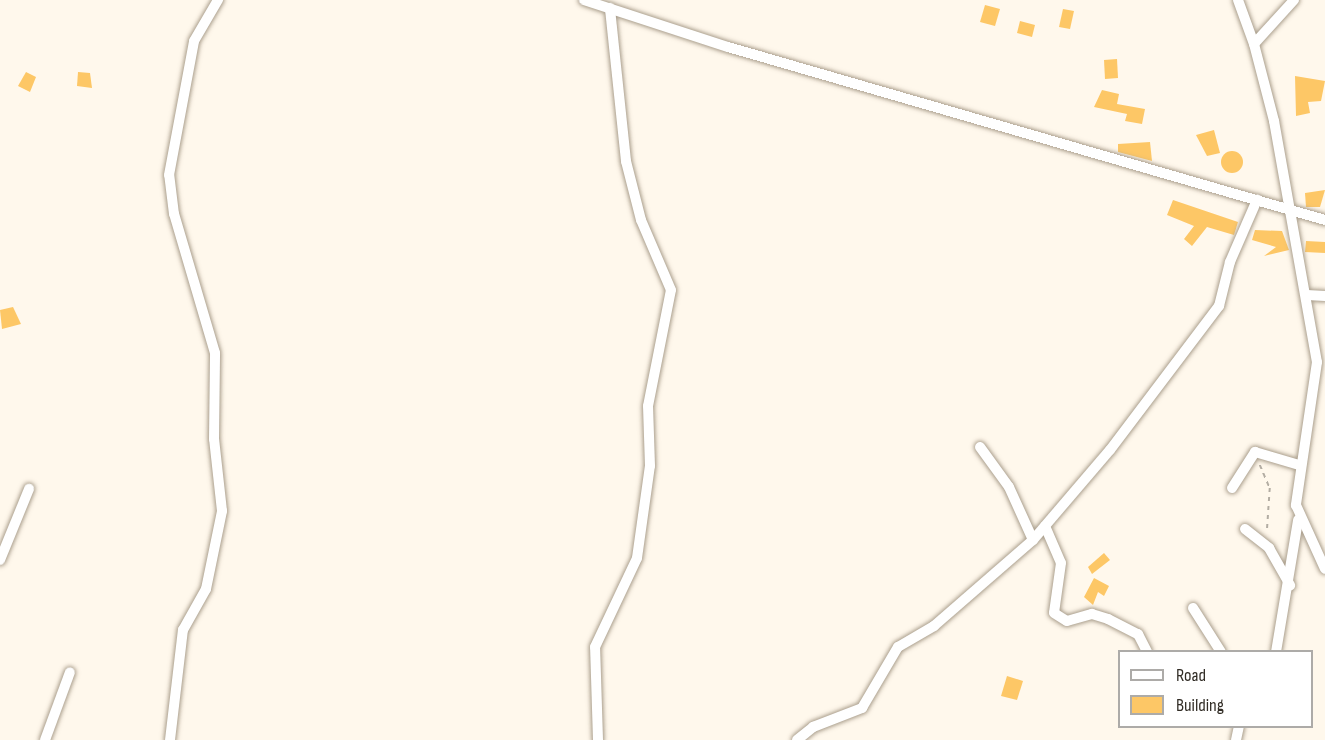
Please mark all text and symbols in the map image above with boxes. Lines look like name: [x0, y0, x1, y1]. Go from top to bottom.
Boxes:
legend: [1118, 650, 1313, 728]
text: Road: [1176, 665, 1206, 686]
text: Building: [1176, 695, 1224, 716]

